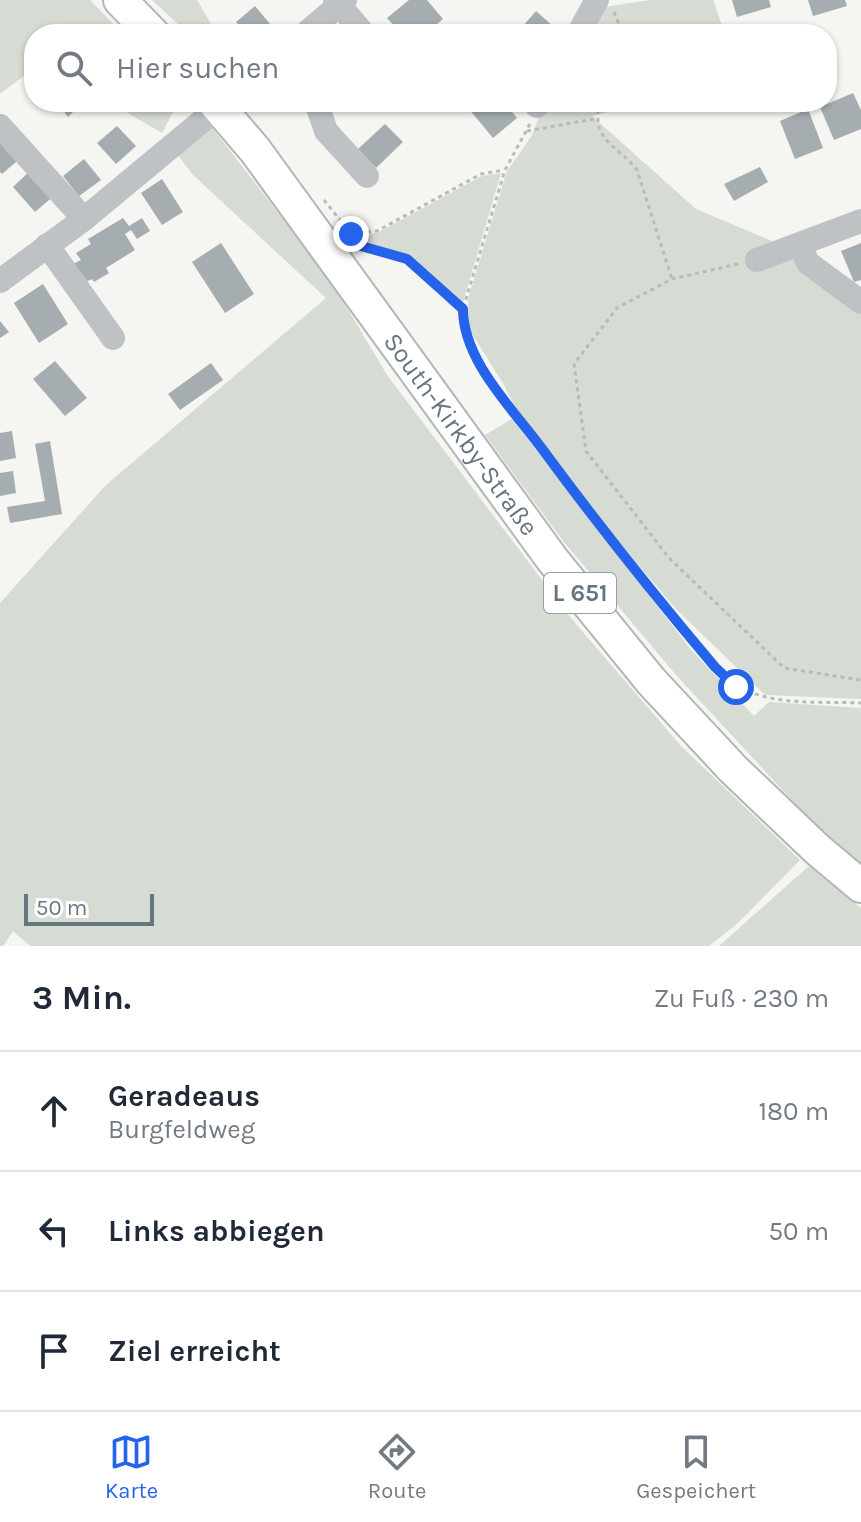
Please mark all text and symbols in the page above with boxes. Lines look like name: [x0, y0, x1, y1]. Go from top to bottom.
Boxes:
search box: [24, 24, 837, 112]
icon: search: [52, 46, 96, 90]
text: Hier suchen: [116, 50, 279, 86]
route end: [333, 216, 369, 252]
street label: South-Kirkby-Straße: [377, 327, 545, 542]
road number: L 651: [544, 573, 616, 613]
route start: [718, 669, 754, 705]
scale bar: [24, 890, 154, 926]
text: 50 m: [36, 895, 87, 921]
text: 3 Min.: [32, 978, 131, 1018]
text: Zu Fuß · 230 m: [654, 983, 829, 1014]
text: Geradeaus: [108, 1078, 260, 1114]
icon: ahead: [32, 1089, 76, 1133]
text: 180 m: [759, 1096, 829, 1127]
text: Burgfeldweg: [108, 1114, 255, 1145]
icon: left: [32, 1209, 76, 1253]
text: Links abbiegen: [108, 1213, 325, 1249]
text: 50 m: [768, 1216, 829, 1247]
icon: arrive: [32, 1329, 76, 1373]
text: Ziel erreicht: [108, 1333, 281, 1369]
tab: Karte: [105, 1430, 158, 1504]
tab: Route: [368, 1430, 426, 1504]
tab: Gespeichert: [636, 1430, 756, 1504]

